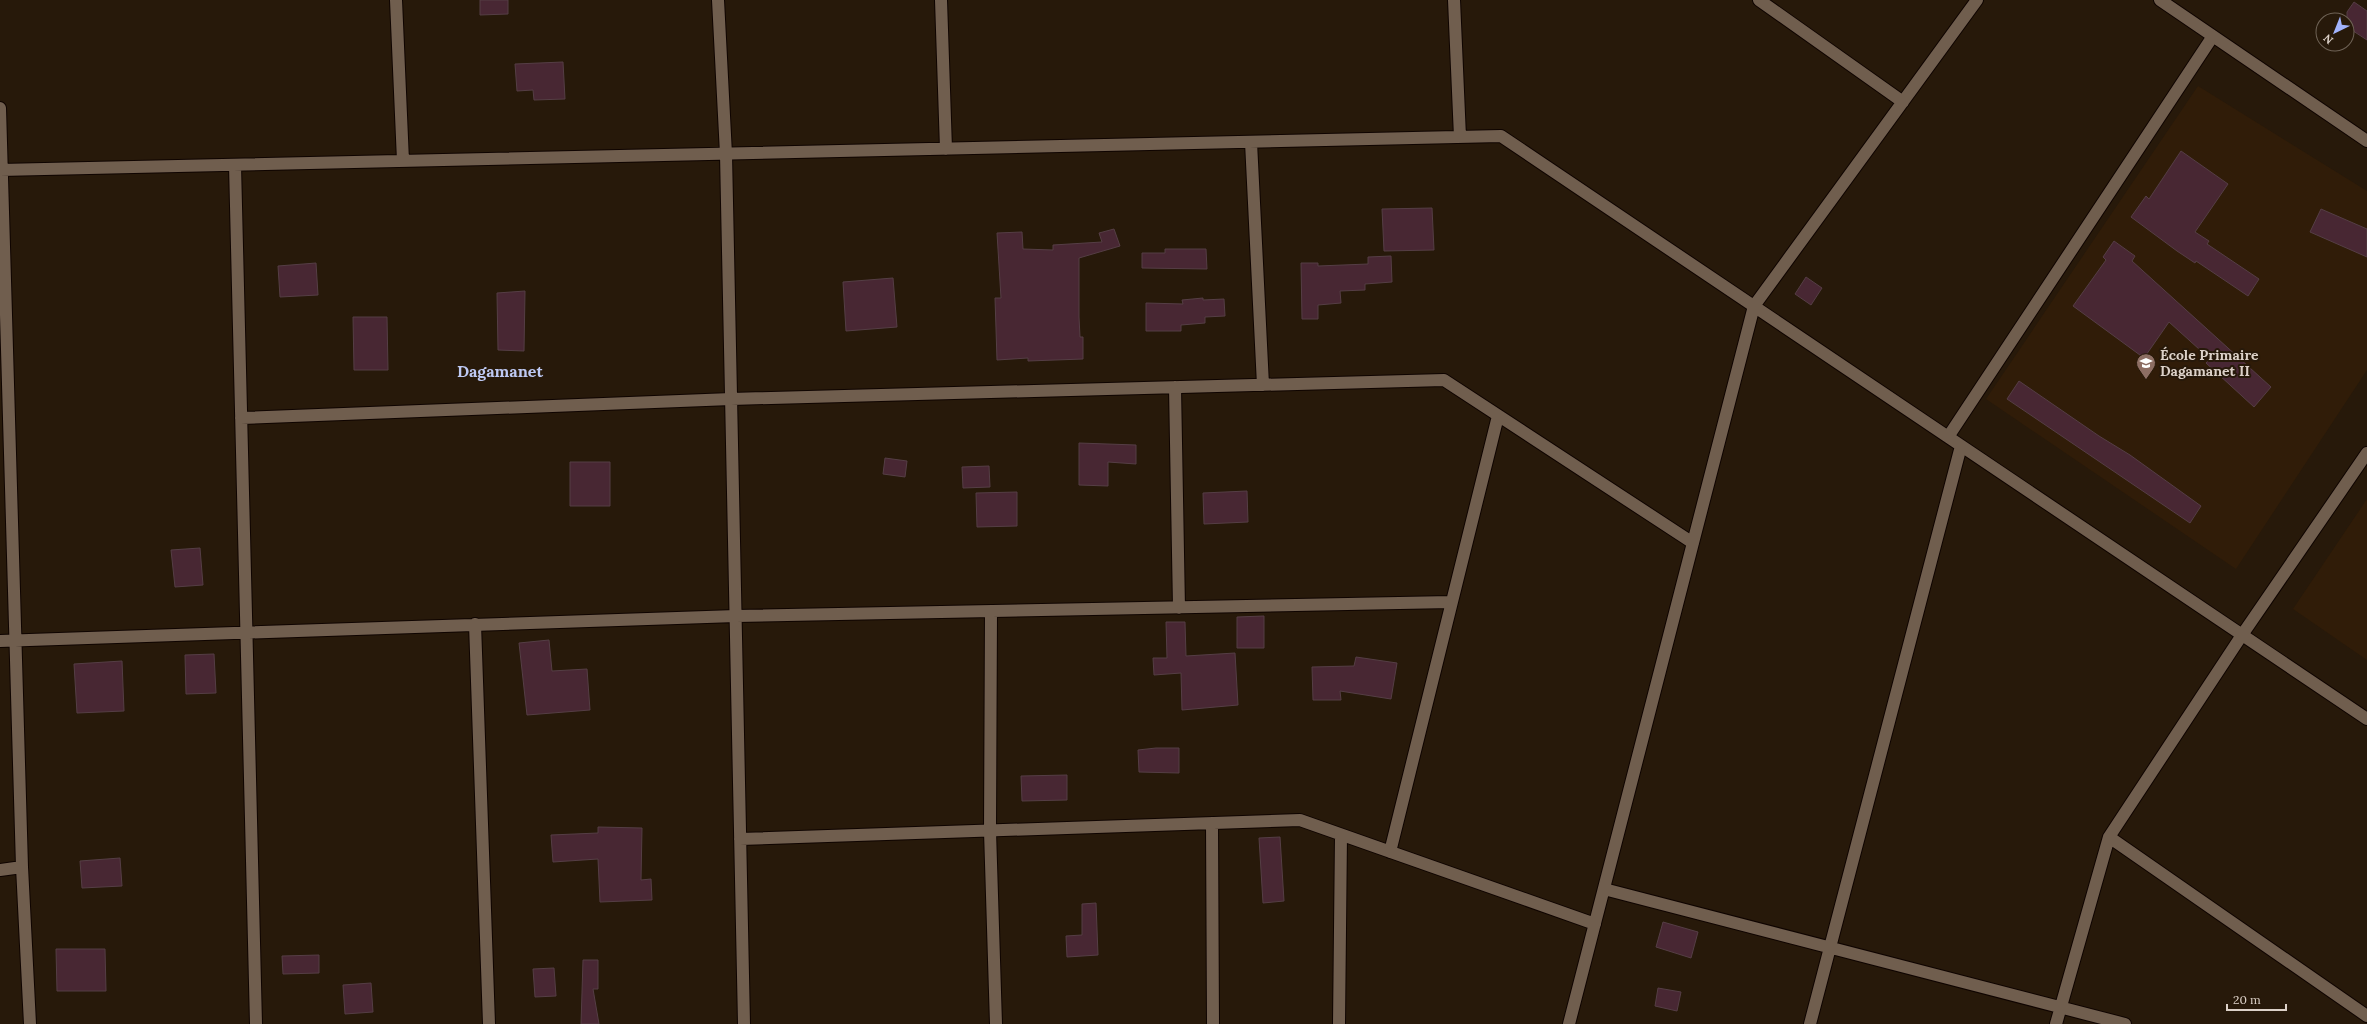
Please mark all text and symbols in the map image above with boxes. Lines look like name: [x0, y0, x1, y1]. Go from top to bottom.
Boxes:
north arrow: [2315, 12, 2355, 52]
text: N: [2320, 31, 2336, 47]
place label: École Primaire Dagamanet II: [2160, 346, 2259, 380]
school or university icon: École Primaire Dagamanet II: [2135, 352, 2157, 380]
district label: Dagamanet: [457, 361, 543, 381]
scale bar: [2227, 986, 2286, 1012]
text: 20 m: [2233, 992, 2261, 1007]

